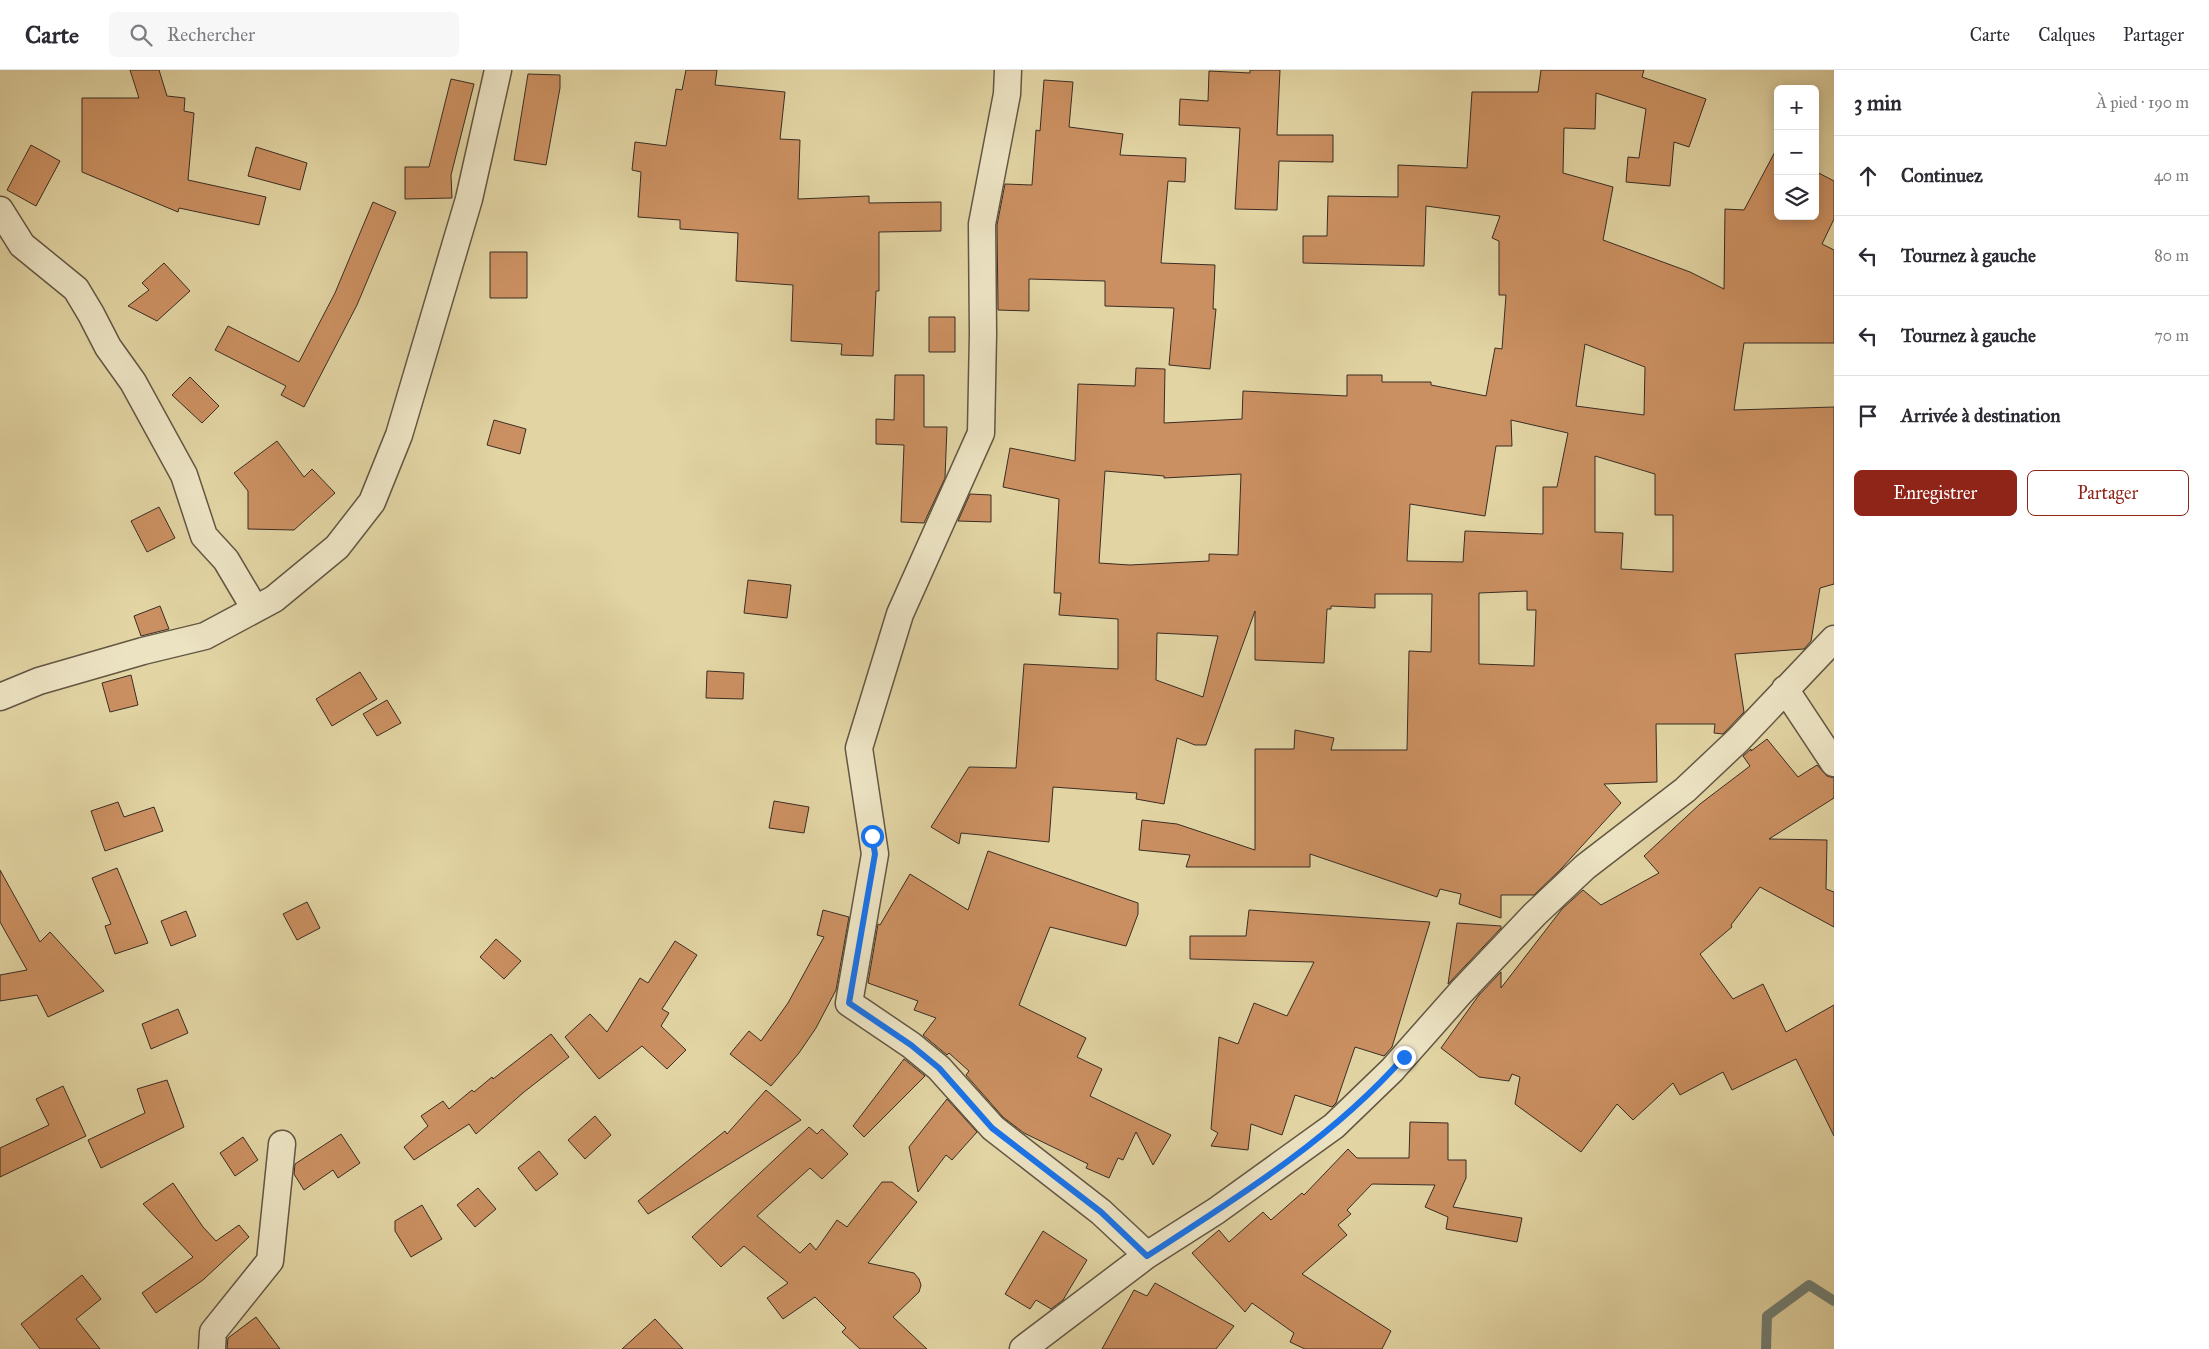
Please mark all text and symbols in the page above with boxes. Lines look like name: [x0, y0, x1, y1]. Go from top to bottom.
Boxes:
search box: [109, 12, 459, 57]
text: Carte: [25, 20, 79, 50]
icon: search: [127, 21, 155, 49]
text: Rechercher: [167, 23, 255, 46]
text: Carte: [1970, 24, 2010, 46]
text: Calques: [2038, 24, 2095, 46]
text: Partager: [2123, 24, 2184, 46]
map controls: [1774, 85, 1819, 220]
button: +: [1774, 85, 1819, 130]
text: 3 min: [1854, 90, 1902, 116]
text: À pied · 190 m: [2096, 93, 2189, 112]
button: −: [1774, 130, 1819, 175]
icon: ahead: [1854, 162, 1882, 190]
text: Continuez: [1901, 164, 1983, 187]
text: 40 m: [2154, 166, 2189, 185]
button: layers: [1774, 175, 1819, 220]
icon: left: [1854, 242, 1882, 270]
text: Tournez à gauche: [1901, 244, 2036, 267]
text: 80 m: [2154, 246, 2189, 265]
icon: left: [1854, 322, 1882, 350]
text: Tournez à gauche: [1901, 324, 2036, 347]
text: 70 m: [2154, 326, 2189, 345]
icon: arrive: [1854, 402, 1882, 430]
text: Arrivée à destination: [1901, 404, 2060, 427]
button: Enregistrer: [1854, 470, 2017, 516]
button: Partager: [2027, 470, 2189, 516]
route start: [861, 825, 884, 848]
route end: [1393, 1046, 1416, 1069]

